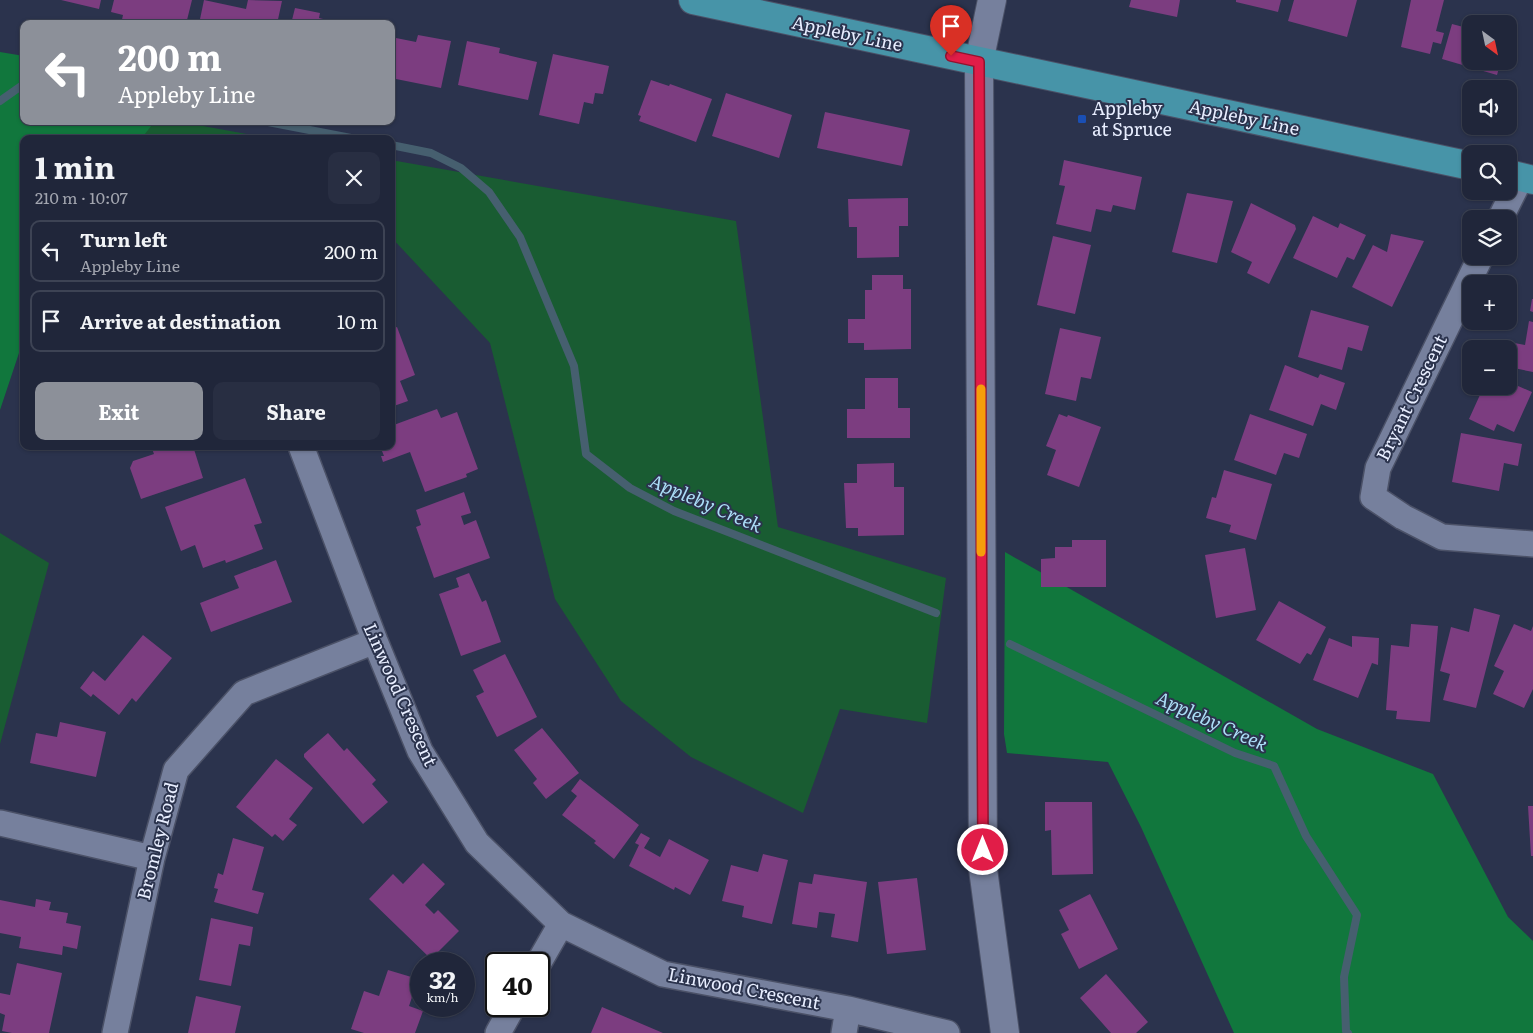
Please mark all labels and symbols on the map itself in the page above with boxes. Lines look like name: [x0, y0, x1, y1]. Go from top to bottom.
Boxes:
pin: [930, 5, 972, 56]
street label: Appleby Line: [789, 8, 905, 57]
north arrow: [1462, 15, 1518, 70]
street label: Appleby Line: [1186, 92, 1302, 141]
place label: Appleby at Spruce: [1092, 94, 1172, 142]
marker: Appleby at Spruce: [1076, 113, 1088, 125]
street label: Bryant Crescent: [1368, 329, 1453, 465]
water label: Appleby Creek: [646, 466, 768, 539]
street label: Linwood Crescent: [358, 618, 445, 771]
water label: Appleby Creek: [1152, 683, 1274, 758]
street label: Bromley Road: [129, 779, 184, 902]
position arrow: [956, 823, 1008, 875]
speed limit sign: 40: [485, 952, 550, 1017]
street label: Linwood Crescent: [666, 960, 823, 1016]

